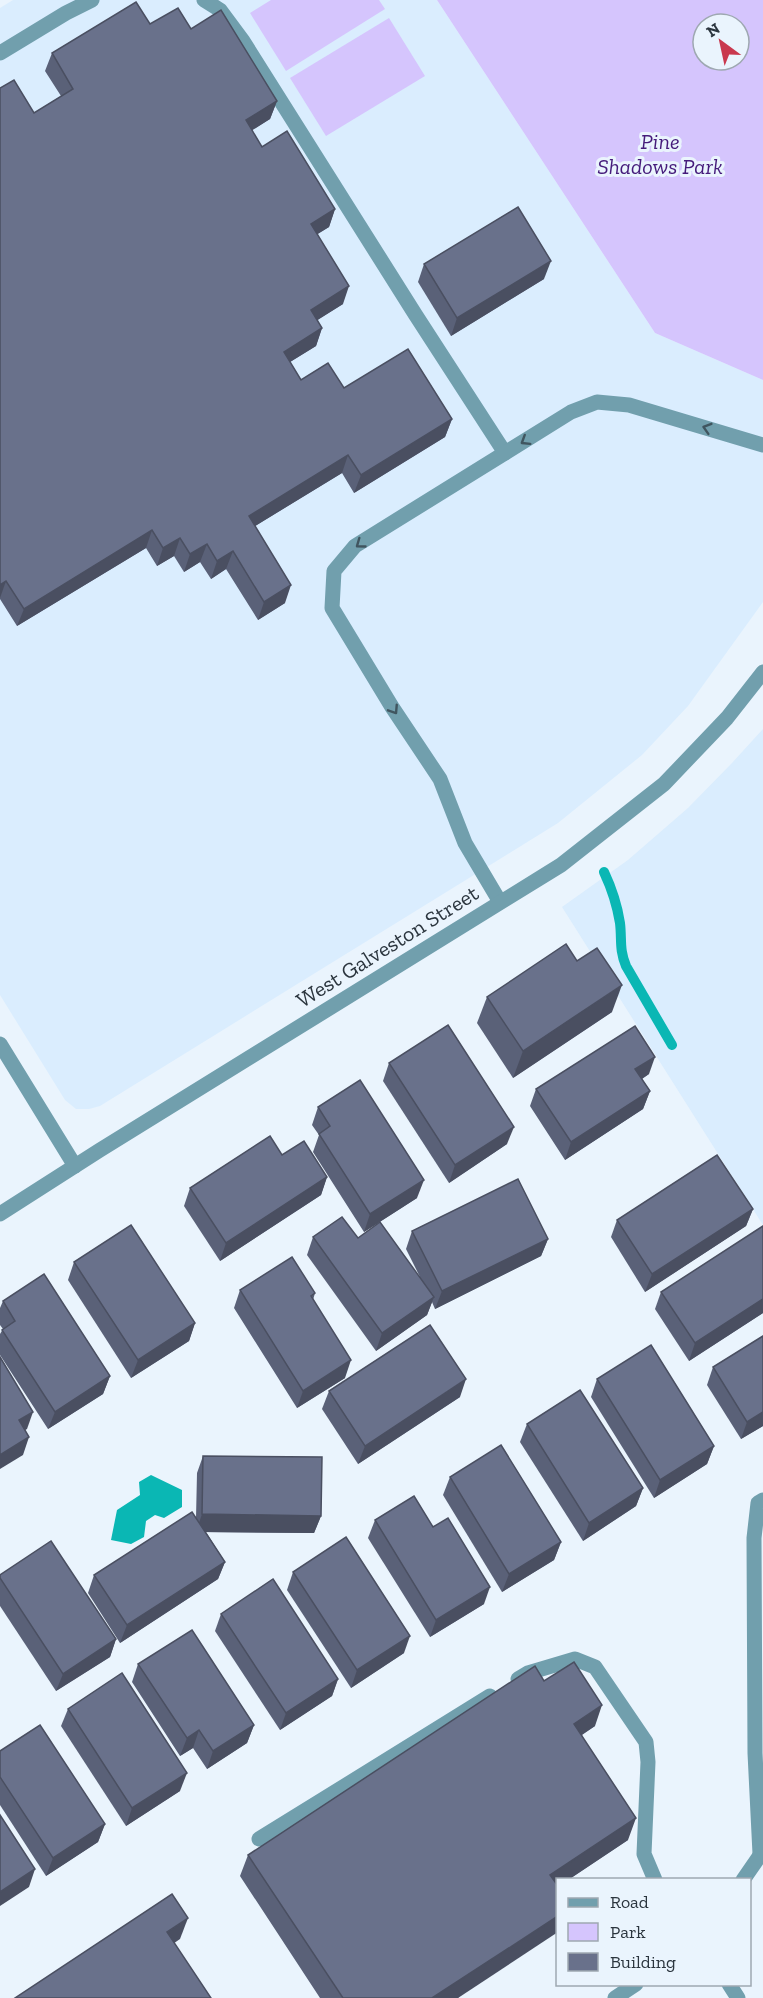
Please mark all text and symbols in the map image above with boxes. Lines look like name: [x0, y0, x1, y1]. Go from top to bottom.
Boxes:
north arrow: [691, 12, 751, 72]
text: N: [703, 19, 723, 41]
park label: Pine Shadows Park: [597, 128, 723, 180]
one-way arrow: [702, 423, 713, 435]
one-way arrow: [521, 433, 531, 445]
one-way arrow: [356, 537, 367, 548]
one-way arrow: [387, 703, 398, 714]
street label: West Galveston Street: [291, 879, 484, 1013]
legend: [556, 1878, 751, 1986]
text: Road: [610, 1891, 649, 1913]
text: Park: [610, 1921, 646, 1943]
text: Building: [610, 1951, 676, 1973]

